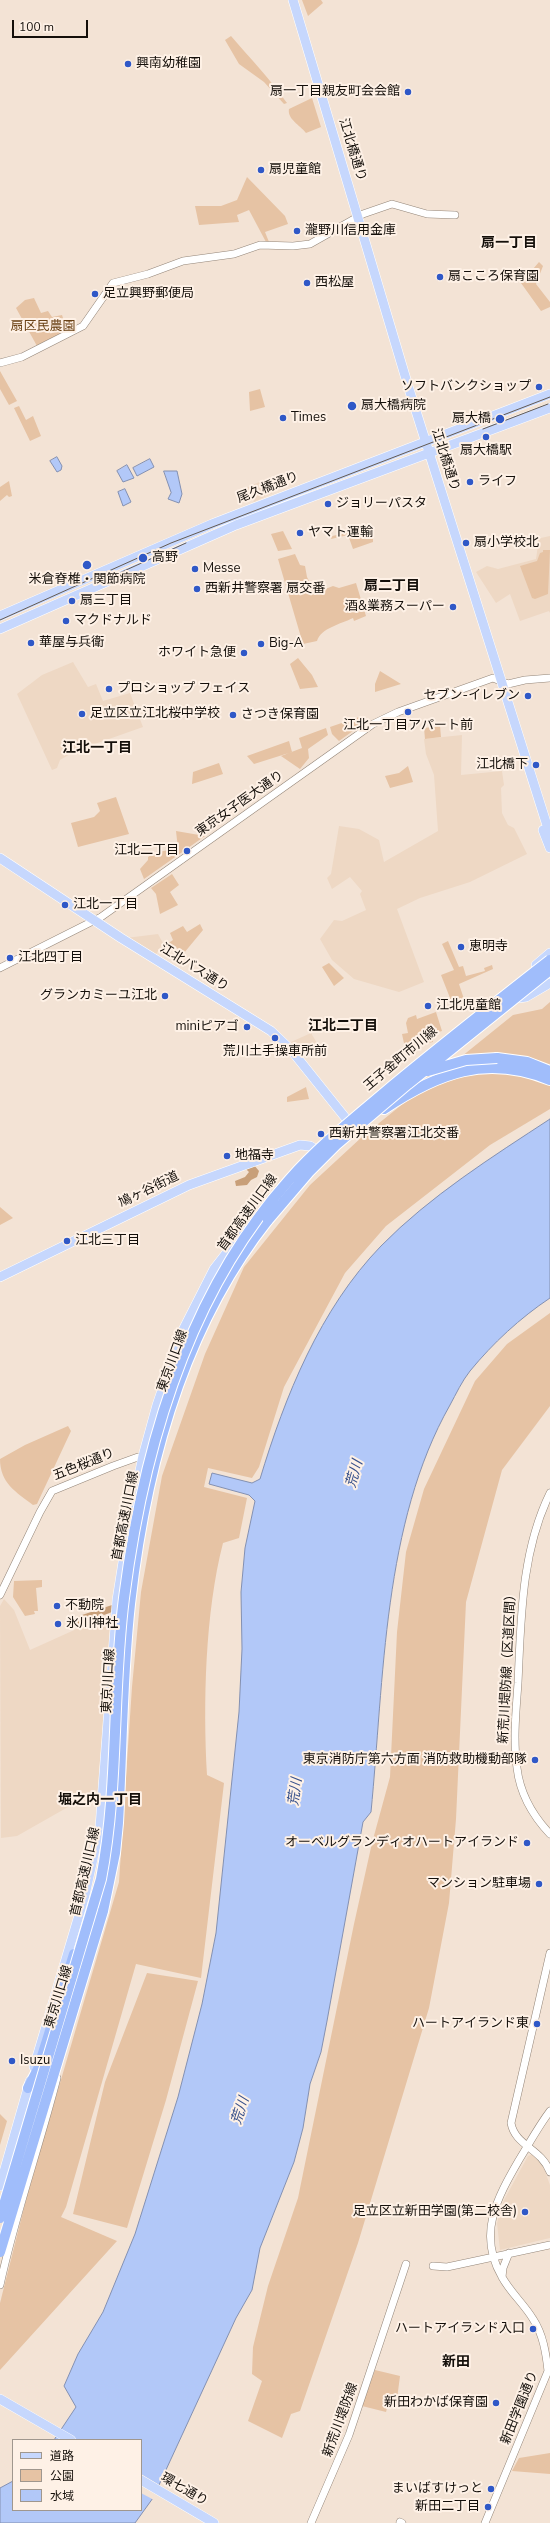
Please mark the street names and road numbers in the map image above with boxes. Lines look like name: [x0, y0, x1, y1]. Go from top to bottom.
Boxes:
street label: 江北橋通り: [335, 117, 369, 183]
street label: 江北橋通り: [428, 427, 462, 493]
street label: 尾久橋通り: [235, 469, 301, 507]
street label: 東京女子医大通り: [193, 768, 287, 840]
street label: 江北バス通り: [157, 941, 231, 995]
street label: 王子金町市川線: [361, 1024, 441, 1094]
street label: 鳩ヶ谷街道: [116, 1169, 182, 1211]
street label: 首都高速川口線: [215, 1172, 281, 1254]
street label: 東京川口線: [155, 1328, 191, 1394]
street label: 五色桜通り: [51, 1446, 117, 1484]
street label: 首都高速川口線: [110, 1470, 142, 1562]
street label: 新荒川堤防線（区道区間）: [496, 1588, 520, 1744]
street label: 東京川口線: [100, 1648, 118, 1714]
street label: 首都高速川口線: [68, 1826, 104, 1918]
street label: 東京川口線: [42, 1964, 76, 2030]
street label: 新田学園通り: [498, 2369, 542, 2447]
street label: 新荒川堤防線: [320, 2381, 362, 2459]
street label: 環七通り: [158, 2470, 210, 2510]

